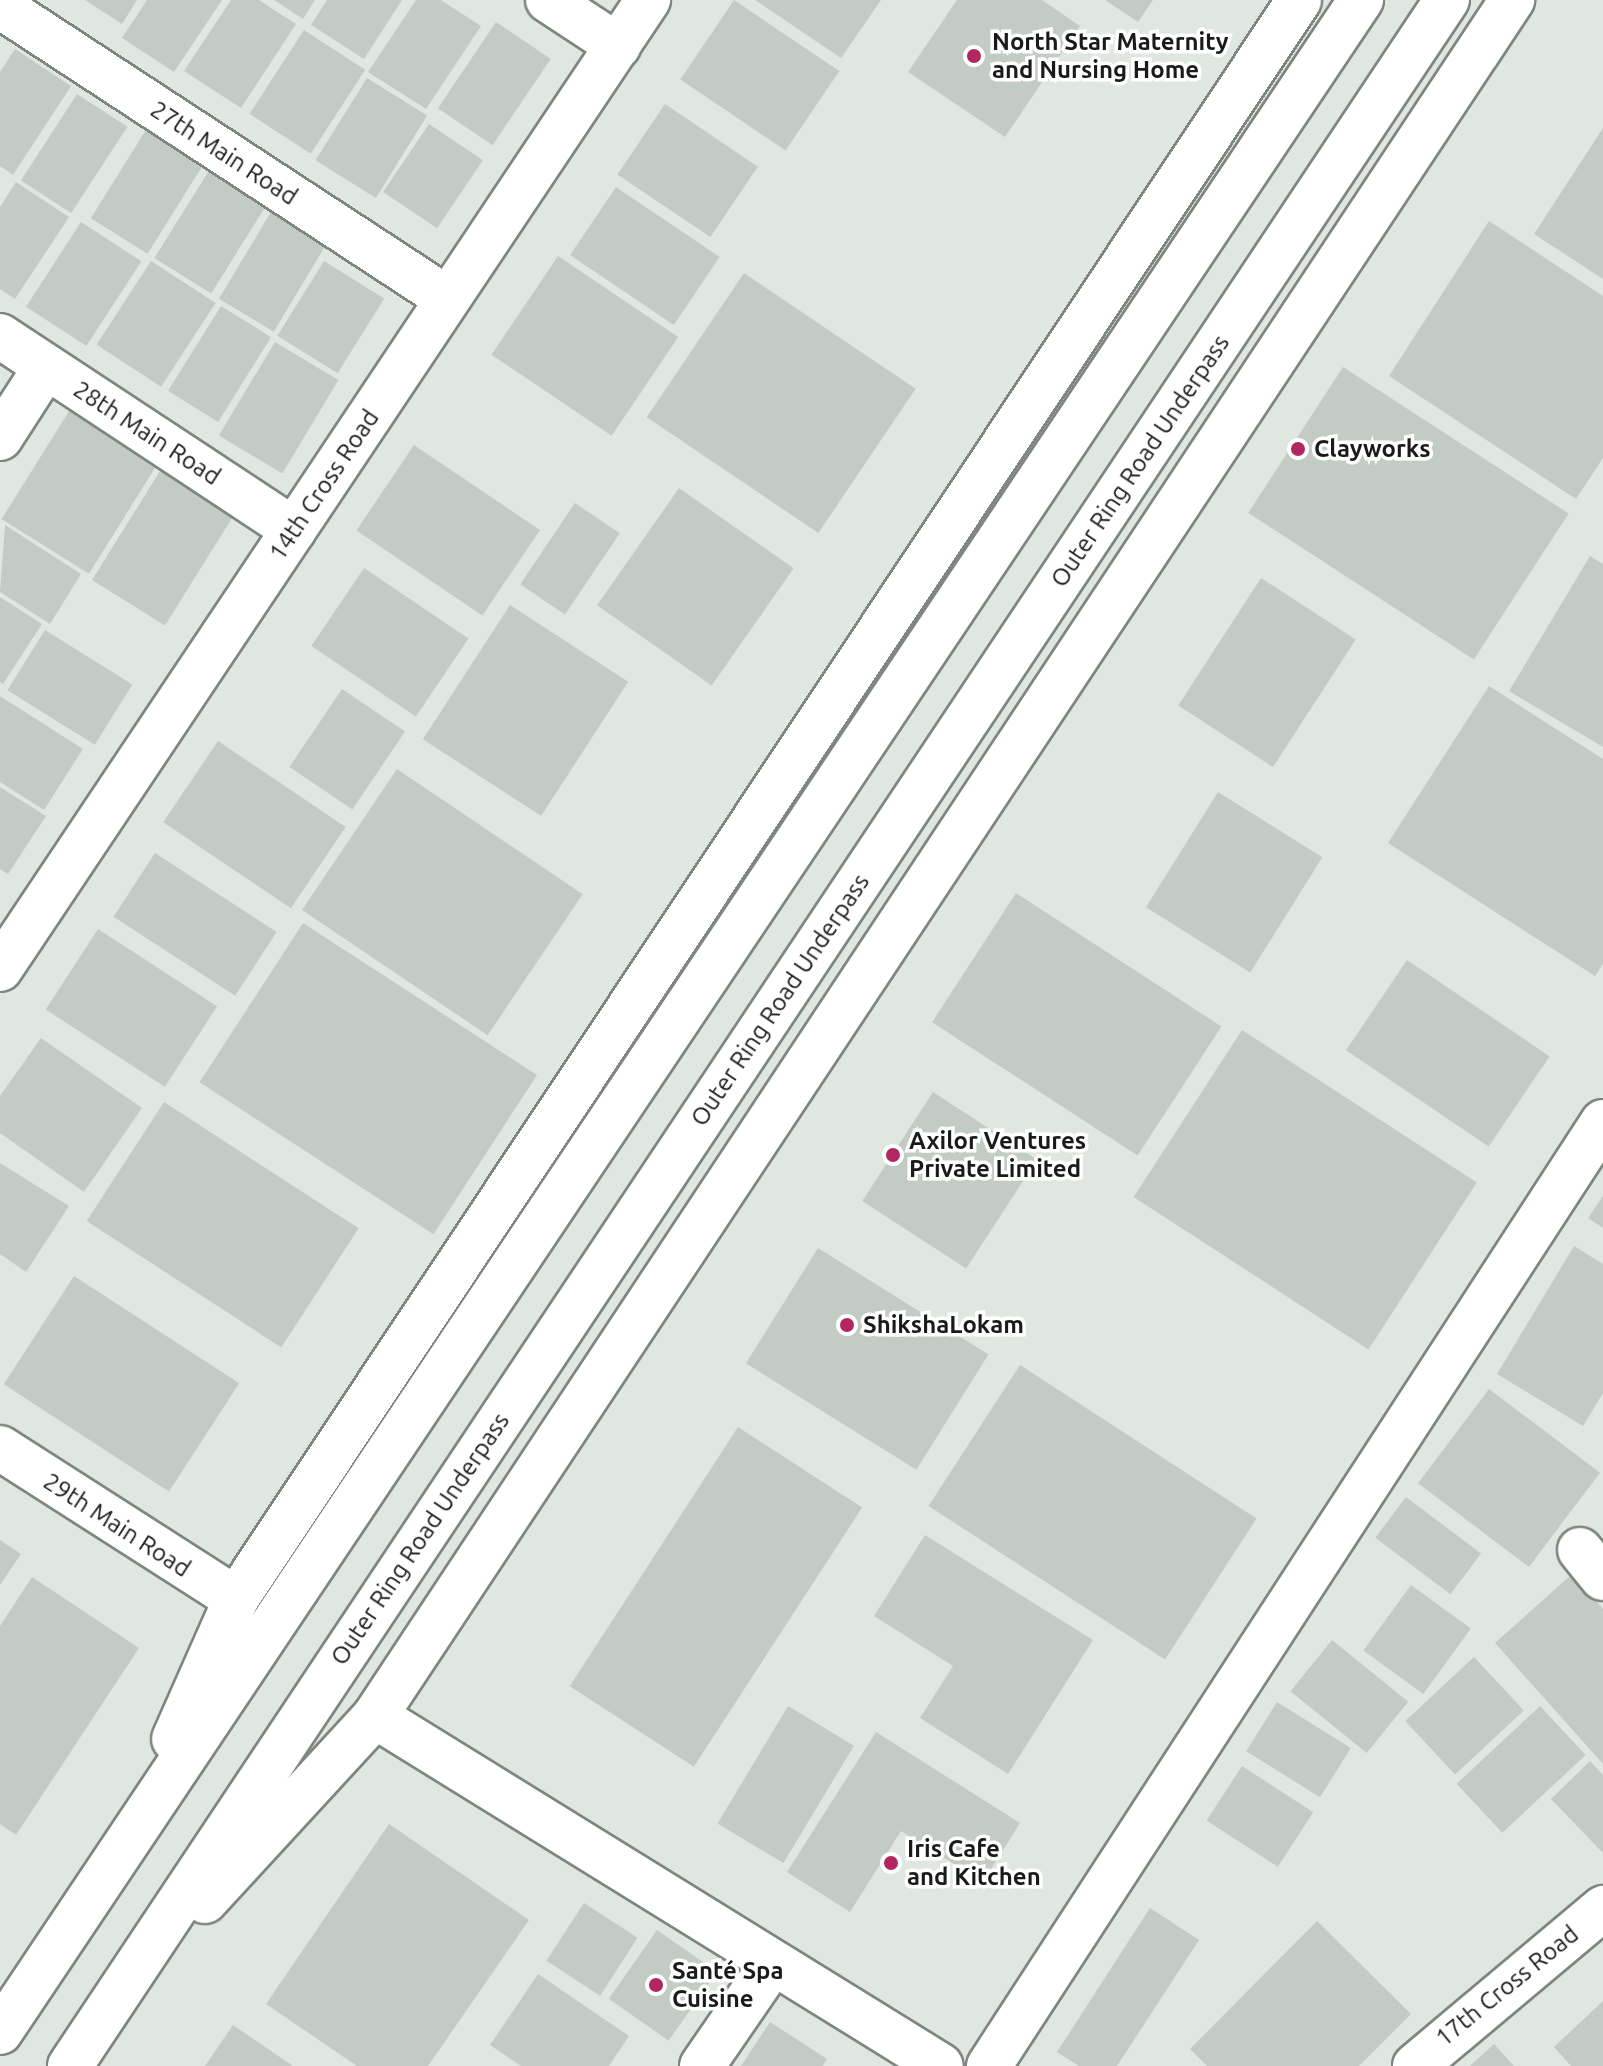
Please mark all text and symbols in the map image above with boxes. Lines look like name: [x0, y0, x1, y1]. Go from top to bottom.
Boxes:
place label: North Star Maternity and Nursing Home: [992, 28, 1229, 84]
marker: North Star Maternity and Nursing Home: [963, 45, 985, 67]
street label: 27th Main Road: [145, 95, 303, 211]
street label: Outer Ring Road Underpass: [1045, 329, 1235, 593]
street label: 28th Main Road: [68, 375, 226, 491]
street label: 14th Cross Road: [263, 404, 385, 566]
place label: Clayworks: [1314, 435, 1431, 463]
marker: Clayworks: [1289, 440, 1307, 458]
street label: Outer Ring Road Underpass: [685, 868, 875, 1132]
place label: Axilor Ventures Private Limited: [909, 1127, 1086, 1183]
marker: Axilor Ventures Private Limited: [884, 1146, 902, 1164]
place label: ShikshaLokam: [863, 1311, 1024, 1339]
marker: ShikshaLokam: [838, 1316, 856, 1334]
street label: Outer Ring Road Underpass: [325, 1407, 515, 1671]
street label: 29th Main Road: [38, 1467, 196, 1583]
place label: Iris Cafe and Kitchen: [907, 1835, 1041, 1891]
marker: Iris Cafe and Kitchen: [882, 1854, 900, 1872]
street label: 17th Cross Road: [1430, 1920, 1584, 2052]
place label: Santé Spa Cuisine: [672, 1957, 783, 2013]
marker: Santé Spa Cuisine: [647, 1976, 665, 1994]

